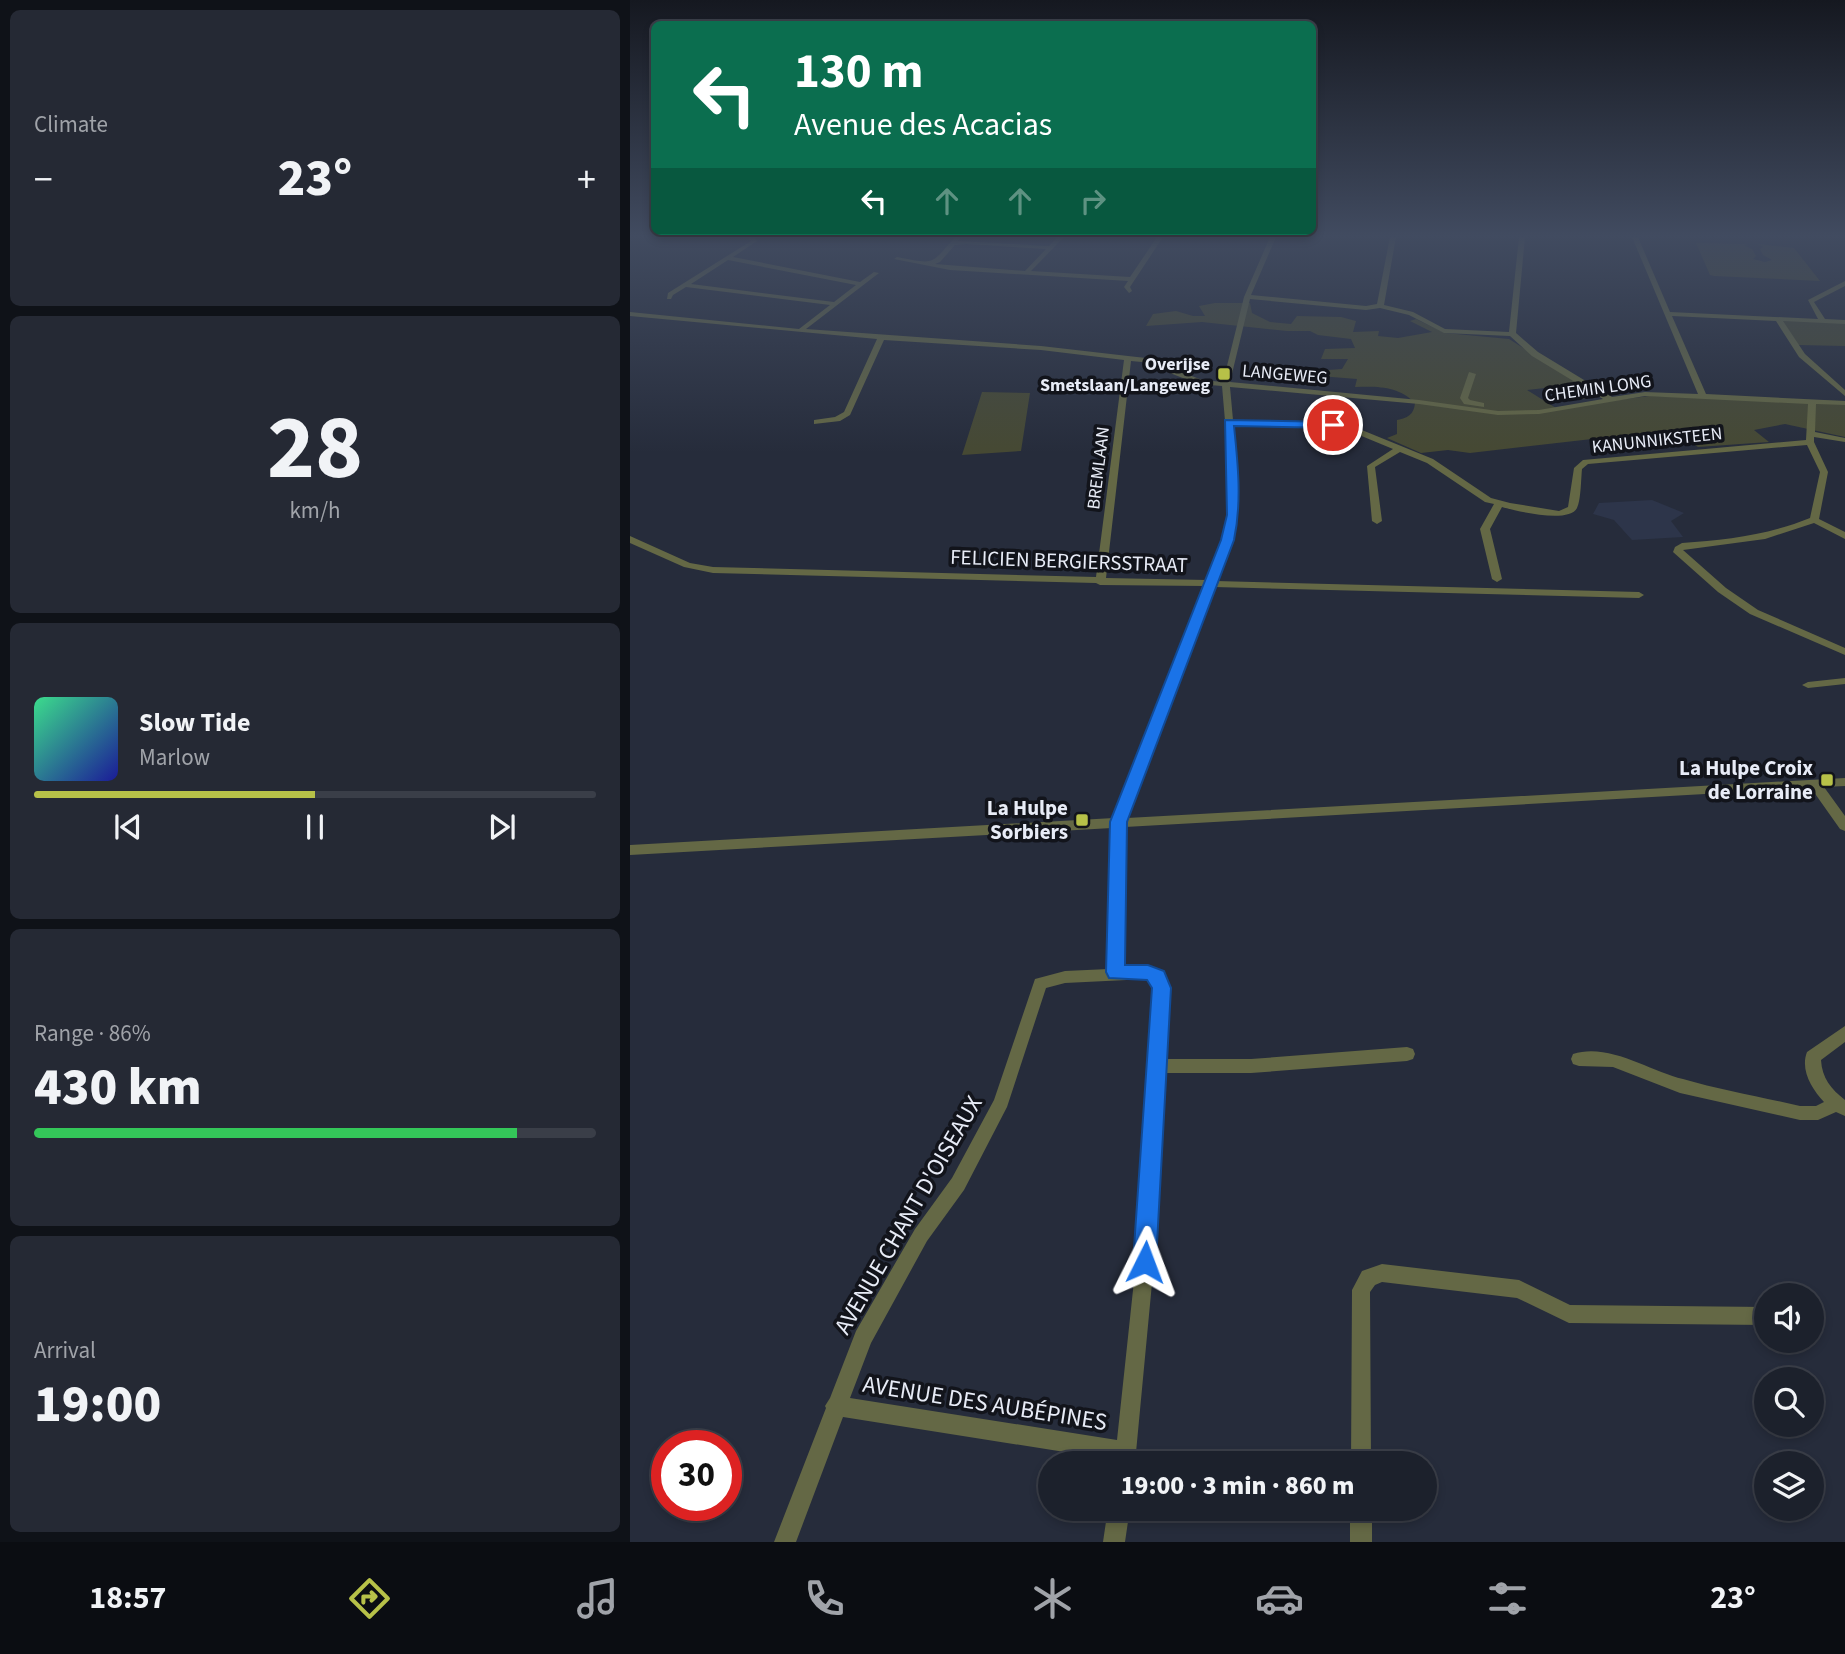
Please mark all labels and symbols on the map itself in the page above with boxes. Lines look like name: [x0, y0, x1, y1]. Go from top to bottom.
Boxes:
place label: Overijse Smetslaan/Langeweg: [1040, 352, 1210, 398]
street label: LANGEWEG: [1241, 358, 1329, 391]
marker: Overijse Smetslaan/Langeweg: [1216, 366, 1232, 382]
street label: CHEMIN LONG: [1543, 369, 1653, 408]
pin: [1303, 395, 1363, 455]
street label: KANUNNIKSTEEN: [1591, 421, 1724, 460]
street label: BREMLAAN: [1081, 425, 1116, 511]
street label: FELICIEN BERGIERSSTRAAT: [950, 542, 1188, 580]
place label: La Hulpe Croix de Lorraine: [1679, 753, 1813, 807]
marker: La Hulpe Croix de Lorraine: [1819, 772, 1835, 788]
place label: La Hulpe Sorbiers: [987, 793, 1068, 847]
marker: La Hulpe Sorbiers: [1074, 812, 1090, 828]
street label: AVENUE CHANT D'OISEAUX: [826, 1089, 991, 1341]
position arrow: [1108, 1225, 1182, 1299]
street label: AVENUE DES AUBÉPINES: [860, 1367, 1110, 1440]
speed limit sign: 30: [651, 1430, 742, 1521]

